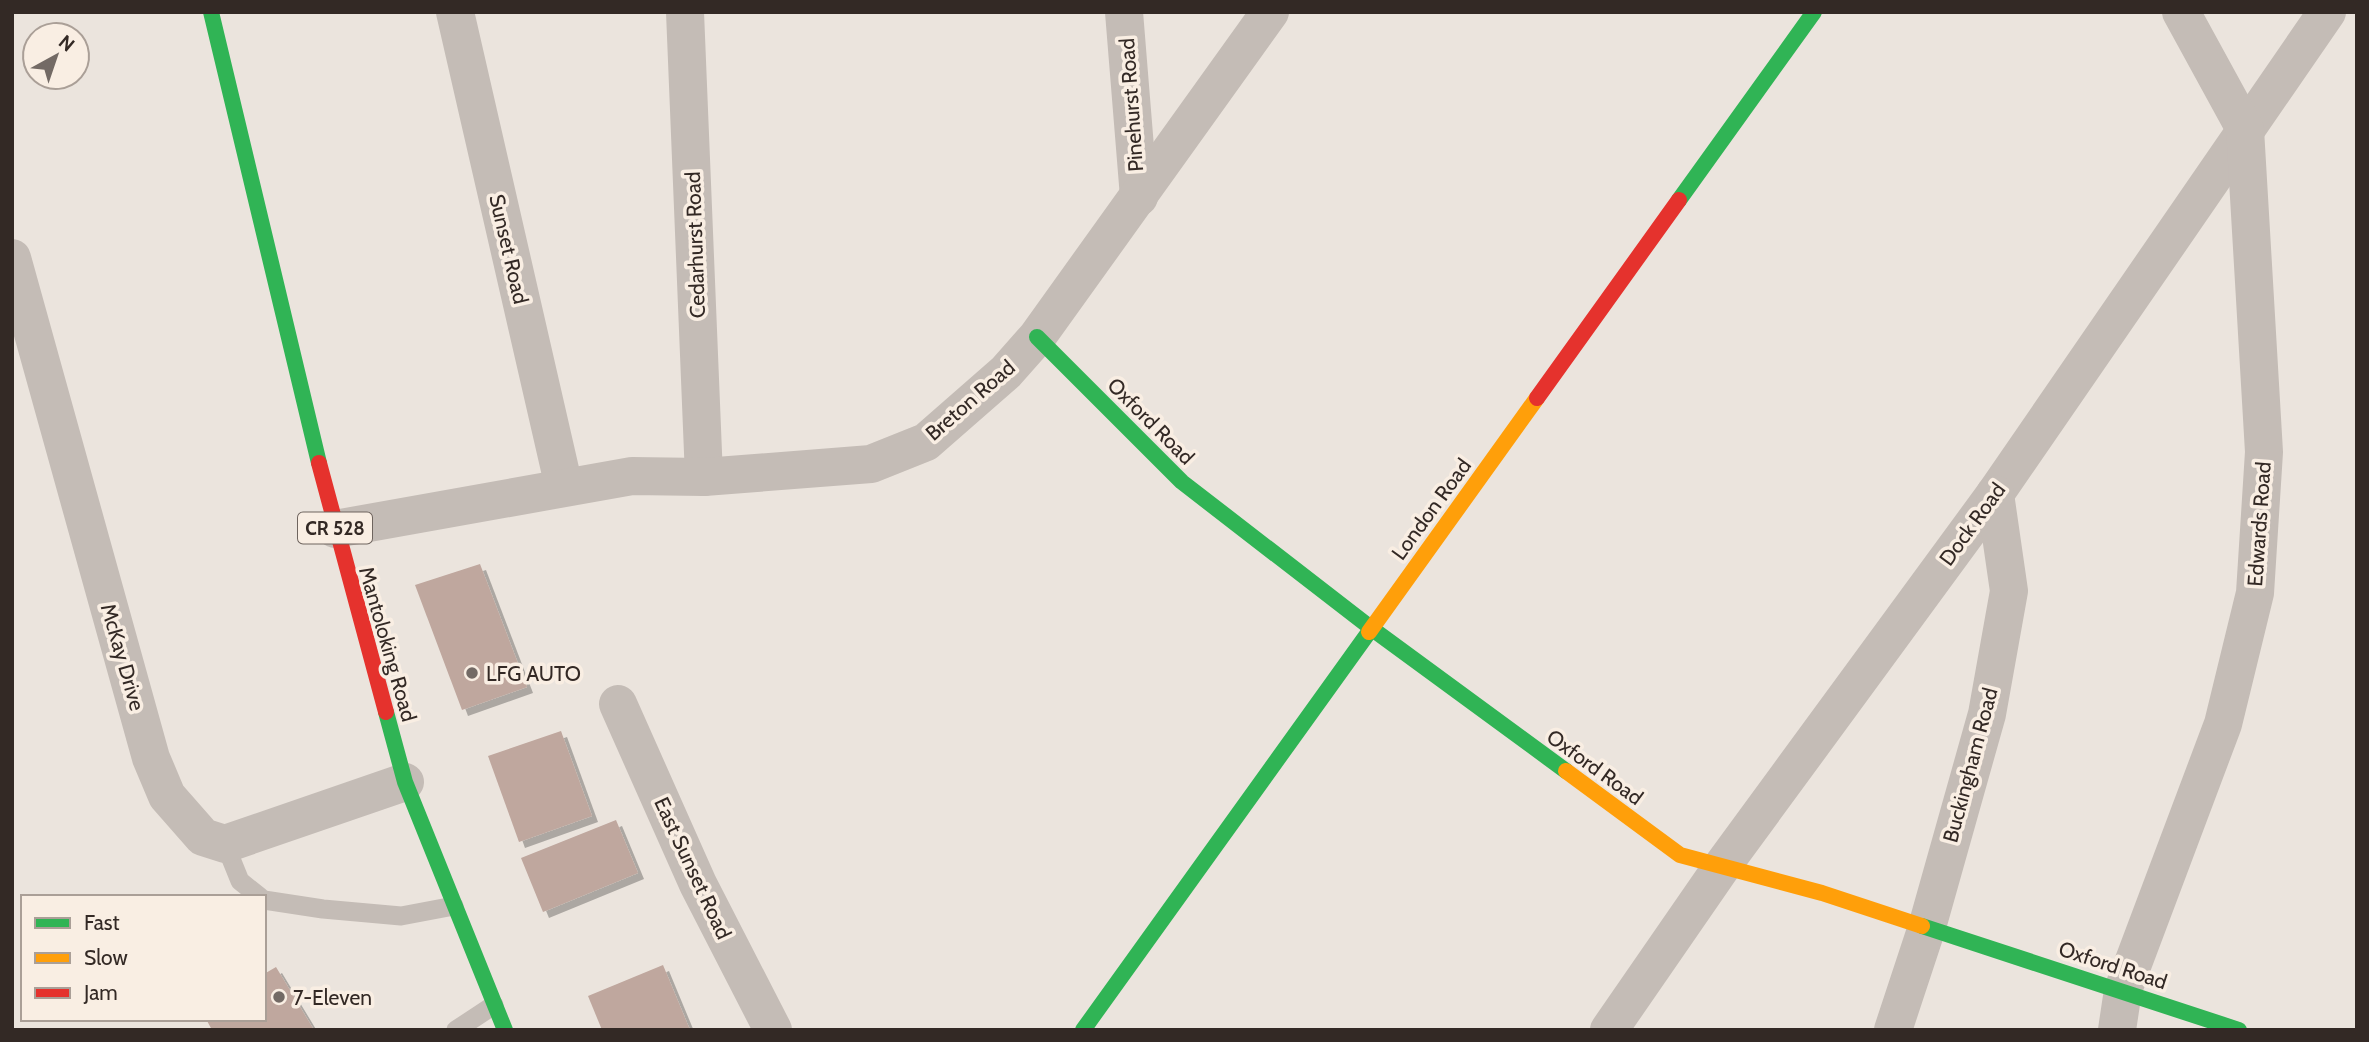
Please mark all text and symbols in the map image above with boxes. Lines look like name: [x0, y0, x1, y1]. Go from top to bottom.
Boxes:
north arrow: [21, 21, 91, 91]
text: N: [54, 30, 79, 56]
street label: Pinehurst Road: [1114, 37, 1148, 173]
street label: Cedarhurst Road: [680, 171, 710, 319]
street label: Sunset Road: [484, 192, 534, 306]
street label: Breton Road: [920, 354, 1020, 446]
street label: Oxford Road: [1102, 372, 1200, 470]
street label: London Road: [1386, 454, 1476, 564]
street label: Edwards Road: [2242, 461, 2276, 587]
street label: Dock Road: [1934, 478, 2010, 570]
road number: CR 528: [298, 512, 372, 544]
street label: Mantoloking Road: [354, 564, 422, 724]
street label: McKay Drive: [96, 601, 150, 714]
place label: LFG AUTO: [486, 661, 581, 686]
marker: LFG AUTO: [464, 665, 480, 681]
street label: Buckingham Road: [1937, 685, 2003, 845]
street label: Oxford Road: [1542, 724, 1648, 810]
street label: East Sunset Road: [649, 793, 737, 943]
legend: [21, 895, 266, 1021]
text: Fast: [84, 910, 120, 935]
street label: Oxford Road: [2056, 936, 2170, 994]
text: Slow: [84, 945, 128, 970]
text: Jam: [83, 980, 118, 1005]
place label: 7-Eleven: [293, 985, 372, 1010]
marker: 7-Eleven: [271, 989, 287, 1005]

